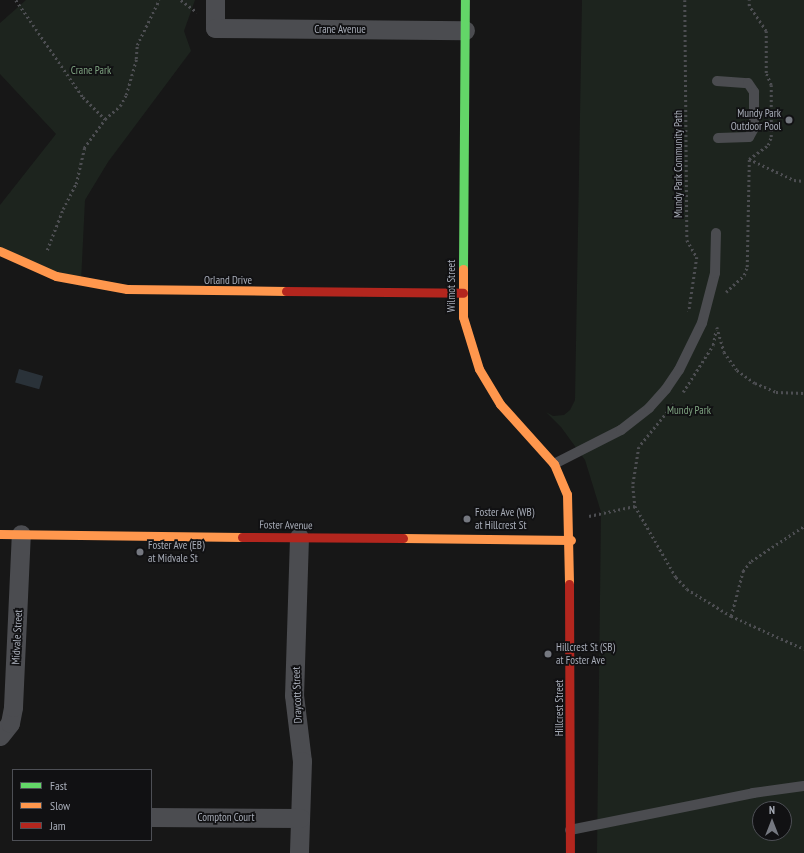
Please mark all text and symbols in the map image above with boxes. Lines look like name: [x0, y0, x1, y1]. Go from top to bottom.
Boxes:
street label: Crane Avenue: [314, 22, 366, 36]
park label: Crane Park: [71, 63, 111, 77]
place label: Mundy Park Outdoor Pool: [731, 107, 781, 133]
street label: Mundy Park Community Path: [671, 110, 685, 218]
marker: Mundy Park Outdoor Pool: [784, 115, 794, 125]
street label: Wilmot Street: [444, 260, 458, 312]
street label: Orland Drive: [204, 273, 252, 287]
park label: Mundy Park: [667, 403, 711, 417]
place label: Foster Ave (WB) at Hillcrest St: [475, 506, 535, 532]
marker: Foster Ave (WB) at Hillcrest St: [462, 514, 472, 524]
street label: Foster Avenue: [259, 518, 313, 532]
place label: Foster Ave (EB) at Midvale St: [148, 539, 205, 565]
marker: Foster Ave (EB) at Midvale St: [135, 547, 145, 557]
street label: Midvale Street: [9, 609, 25, 665]
place label: Hillcrest St (SB) at Foster Ave: [556, 641, 615, 667]
marker: Hillcrest St (SB) at Foster Ave: [543, 649, 553, 659]
street label: Draycott Street: [289, 666, 305, 724]
street label: Hillcrest Street: [552, 680, 566, 736]
legend: [12, 769, 152, 841]
text: Fast: [50, 778, 67, 793]
text: Slow: [50, 798, 70, 813]
north arrow: [752, 801, 792, 841]
text: N: [769, 803, 775, 817]
street label: Compton Court: [198, 810, 254, 824]
text: Jam: [50, 818, 66, 833]

